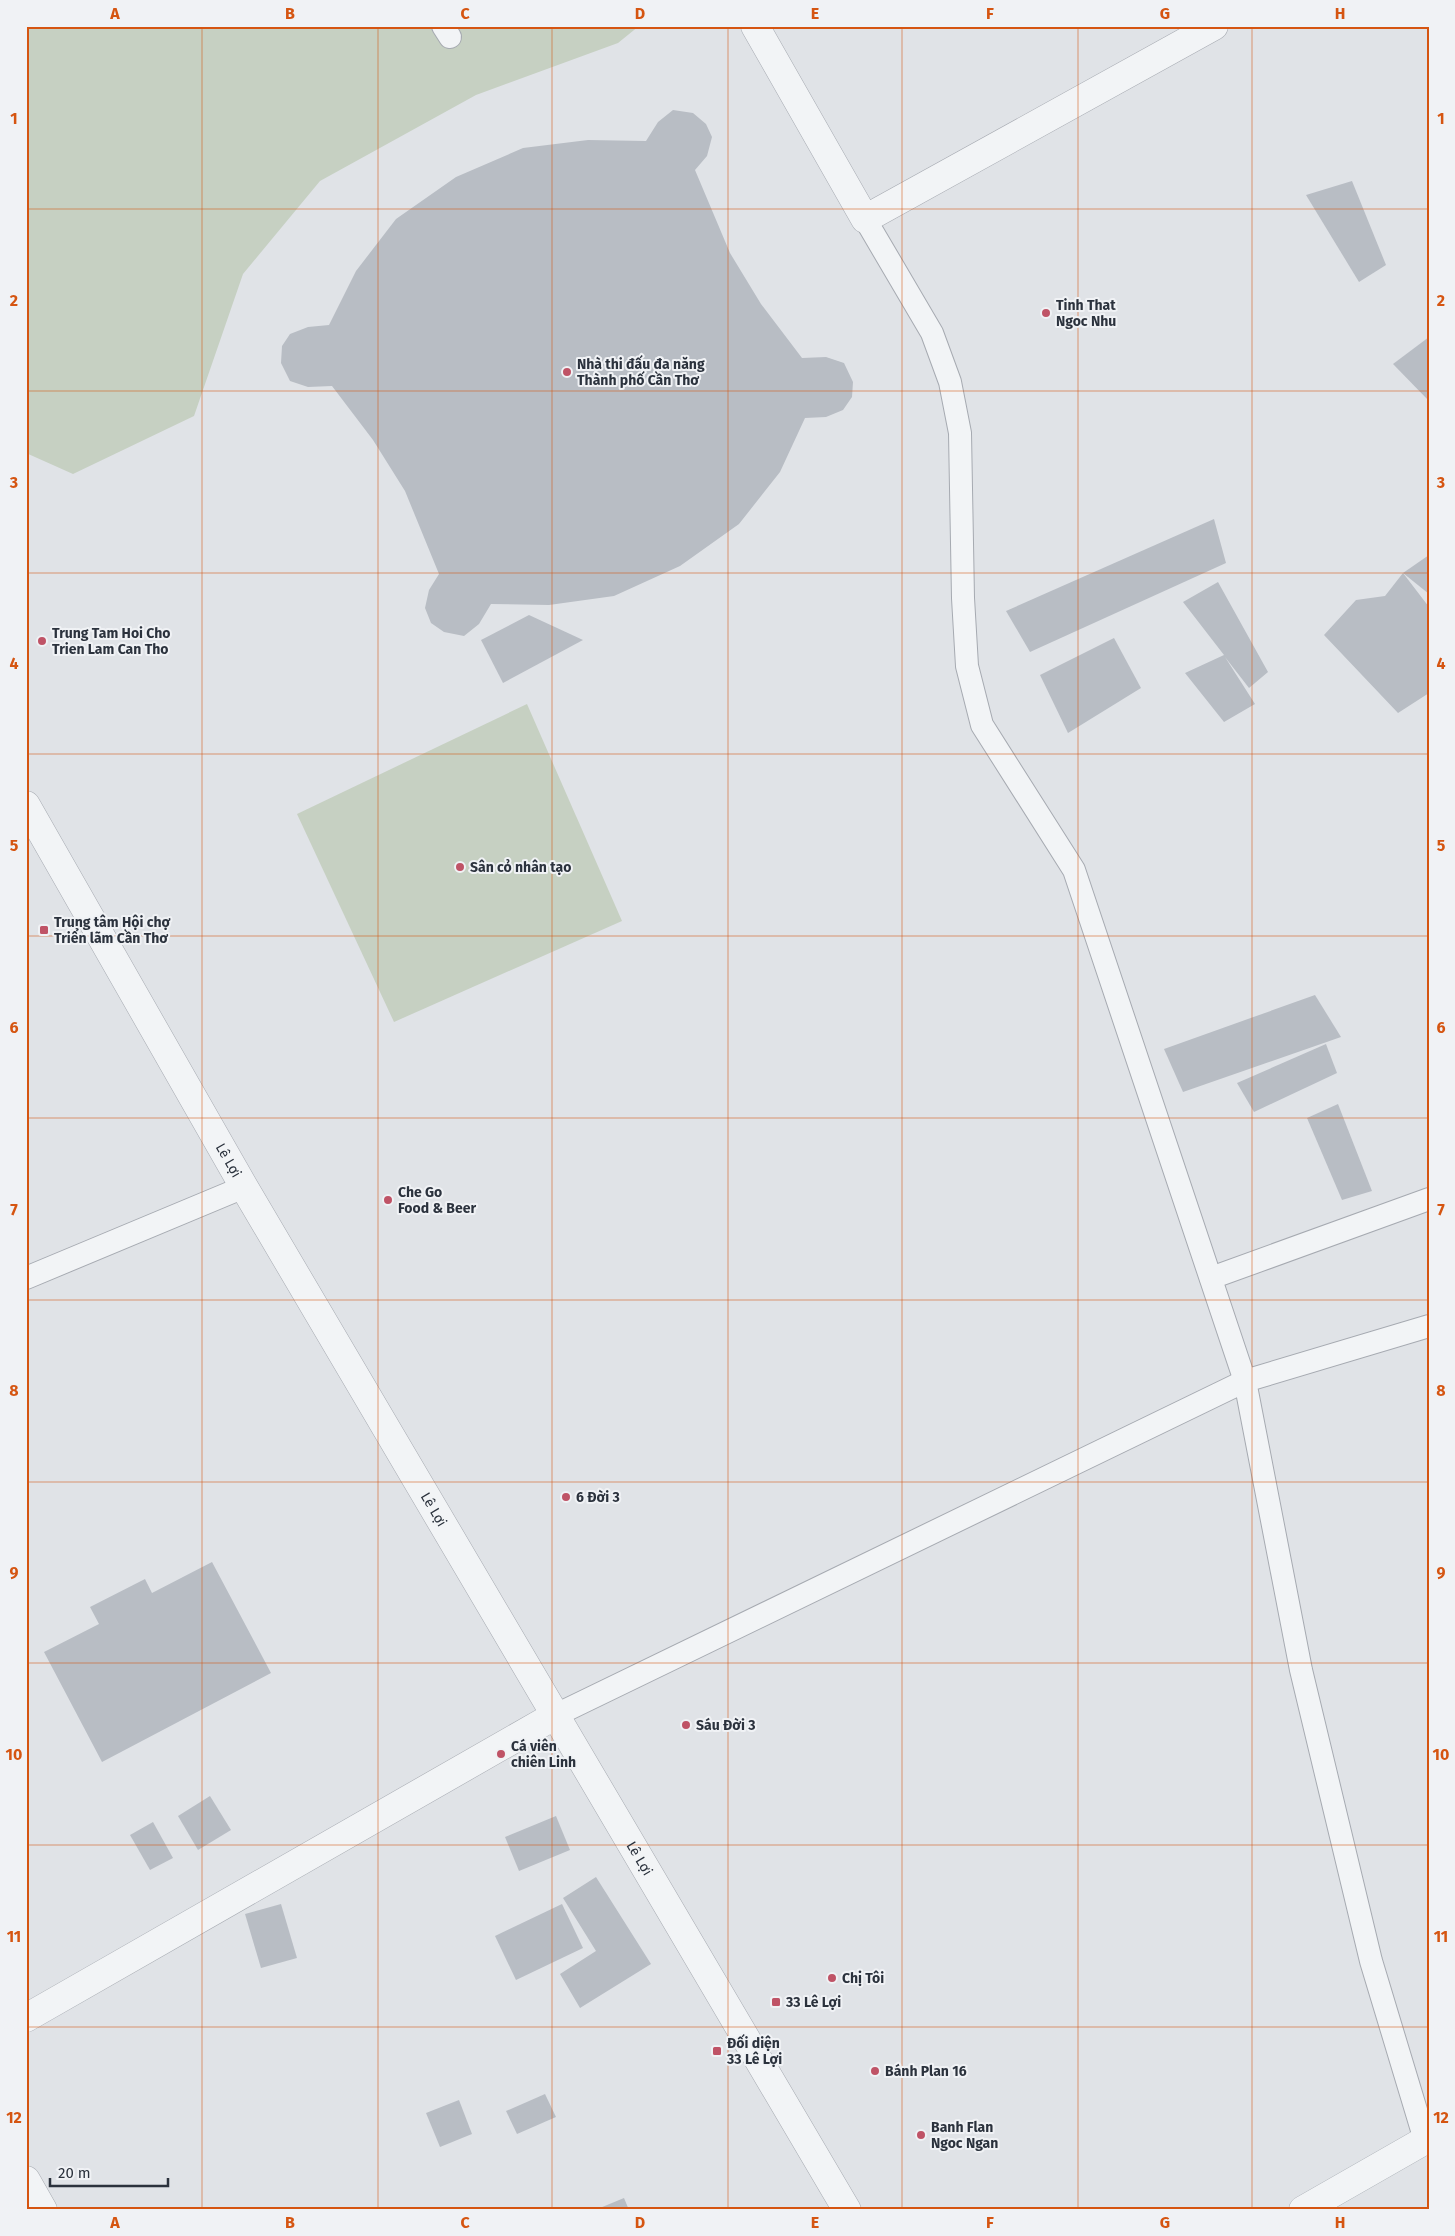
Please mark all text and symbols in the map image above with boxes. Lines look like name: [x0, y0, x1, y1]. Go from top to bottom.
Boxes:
text: A: [109, 4, 120, 23]
text: B: [285, 4, 295, 23]
text: C: [460, 4, 470, 23]
text: D: [635, 4, 645, 23]
text: E: [811, 4, 819, 23]
text: F: [986, 4, 994, 23]
text: G: [1160, 4, 1170, 23]
text: H: [1335, 4, 1345, 23]
text: 1: [10, 109, 18, 128]
text: 1: [1437, 109, 1445, 128]
text: 2: [10, 291, 18, 310]
text: 2: [1437, 291, 1445, 310]
place label: Tinh That Ngoc Nhu: [1056, 297, 1116, 330]
marker: Tinh That Ngoc Nhu: [1040, 307, 1052, 319]
place label: Nhà thi đấu đa năng Thành phố Cần Thơ: [577, 354, 705, 389]
marker: Nhà thi đấu đa năng Thành phố Cần Thơ: [561, 366, 573, 378]
text: 3: [9, 473, 18, 492]
text: 3: [1436, 473, 1445, 492]
place label: Trung Tam Hoi Cho Trien Lam Can Tho: [52, 625, 170, 658]
marker: Trung Tam Hoi Cho Trien Lam Can Tho: [36, 635, 48, 647]
text: 4: [9, 654, 19, 673]
text: 4: [1436, 654, 1446, 673]
text: 5: [10, 836, 19, 855]
text: 5: [1437, 836, 1446, 855]
place label: Sân cỏ nhân tạo: [470, 859, 571, 876]
marker: Sân cỏ nhân tạo: [454, 861, 466, 873]
place label: Trung tâm Hội chợ Triển lãm Cần Thơ: [54, 914, 170, 947]
marker: Trung tâm Hội chợ Triển lãm Cần Thơ: [38, 924, 50, 936]
text: 6: [9, 1018, 19, 1037]
text: 6: [1436, 1018, 1446, 1037]
street label: Lê Lợi: [212, 1140, 245, 1181]
place label: Che Go Food & Beer: [398, 1184, 476, 1217]
marker: Che Go Food & Beer: [382, 1194, 394, 1206]
text: 7: [10, 1200, 18, 1219]
text: 7: [1437, 1200, 1445, 1219]
text: 8: [9, 1381, 19, 1400]
text: 8: [1436, 1381, 1446, 1400]
street label: Lê Lợi: [417, 1489, 450, 1530]
place label: 6 Đời 3: [576, 1489, 620, 1506]
marker: 6 Đời 3: [560, 1491, 572, 1503]
text: 9: [10, 1563, 19, 1582]
text: 9: [1437, 1563, 1446, 1582]
place label: Sáu Đời 3: [696, 1717, 756, 1734]
marker: Sáu Đời 3: [680, 1719, 692, 1731]
place label: Cá viên chiên Linh: [511, 1738, 576, 1771]
text: 10: [6, 1745, 22, 1764]
text: 10: [1433, 1745, 1449, 1764]
marker: Cá viên chiên Linh: [495, 1748, 507, 1760]
street label: Lê Lợi: [623, 1838, 656, 1879]
text: 11: [7, 1927, 21, 1946]
text: 11: [1434, 1927, 1448, 1946]
place label: Chị Tôi: [842, 1970, 884, 1987]
marker: Chị Tôi: [826, 1972, 838, 1984]
place label: 33 Lê Lợi: [785, 1994, 841, 2011]
marker: 33 Lê Lợi: [770, 1996, 782, 2008]
place label: Đối diện 33 Lê Lợi: [726, 2033, 782, 2068]
marker: Đối diện 33 Lê Lợi: [711, 2045, 723, 2057]
place label: Bánh Plan 16: [885, 2063, 967, 2080]
marker: Bánh Plan 16: [869, 2065, 881, 2077]
text: 12: [6, 2108, 22, 2127]
text: 12: [1433, 2108, 1449, 2127]
place label: Banh Flan Ngoc Ngan: [931, 2119, 998, 2152]
marker: Banh Flan Ngoc Ngan: [915, 2129, 927, 2141]
scale bar: [50, 2156, 168, 2188]
text: 20 m: [58, 2164, 91, 2182]
text: A: [109, 2213, 120, 2232]
text: B: [285, 2213, 295, 2232]
text: C: [460, 2213, 470, 2232]
text: D: [635, 2213, 645, 2232]
text: E: [811, 2213, 819, 2232]
text: F: [986, 2213, 994, 2232]
text: G: [1160, 2213, 1170, 2232]
text: H: [1335, 2213, 1345, 2232]

